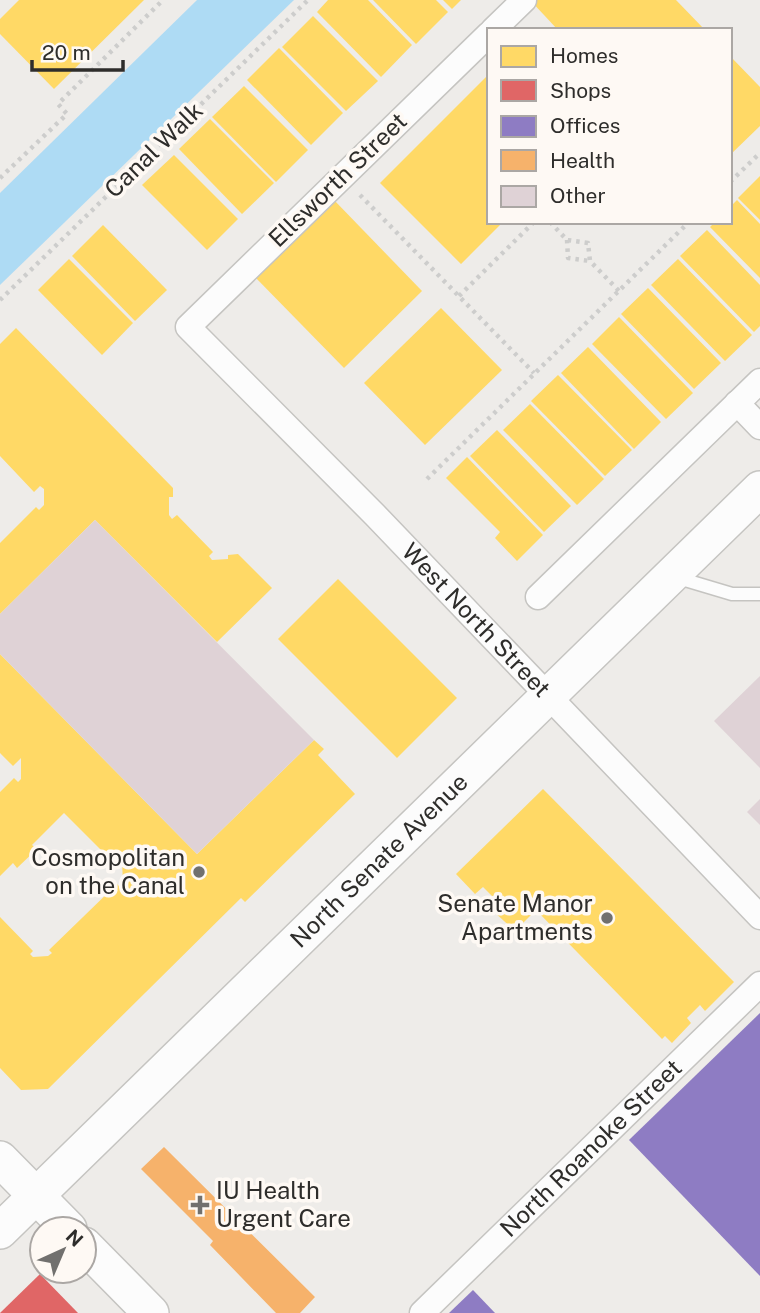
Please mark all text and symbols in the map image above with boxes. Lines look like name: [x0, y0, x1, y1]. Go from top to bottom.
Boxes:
scale bar: [32, 28, 122, 72]
legend: [487, 28, 732, 224]
text: 20 m: [42, 40, 91, 65]
text: Homes: [550, 43, 618, 68]
text: Shops: [550, 78, 611, 103]
street label: Canal Walk: [99, 96, 208, 203]
street label: Ellsworth Street: [263, 106, 412, 252]
text: Offices: [550, 113, 620, 138]
text: Health: [550, 148, 615, 173]
text: Other: [550, 183, 606, 208]
street label: West North Street: [397, 537, 557, 702]
street label: North Senate Avenue: [284, 767, 473, 953]
place label: Cosmopolitan on the Canal: [31, 843, 185, 899]
marker: Cosmopolitan on the Canal: [191, 864, 207, 880]
place label: Senate Manor Apartments: [437, 889, 593, 945]
marker: Senate Manor Apartments: [599, 910, 615, 926]
street label: North Roanoke Street: [494, 1053, 687, 1242]
place label: IU Health Urgent Care: [216, 1176, 351, 1232]
marker: IU Health Urgent Care: [190, 1195, 210, 1215]
north arrow: [28, 1215, 98, 1285]
text: N: [62, 1225, 88, 1251]

